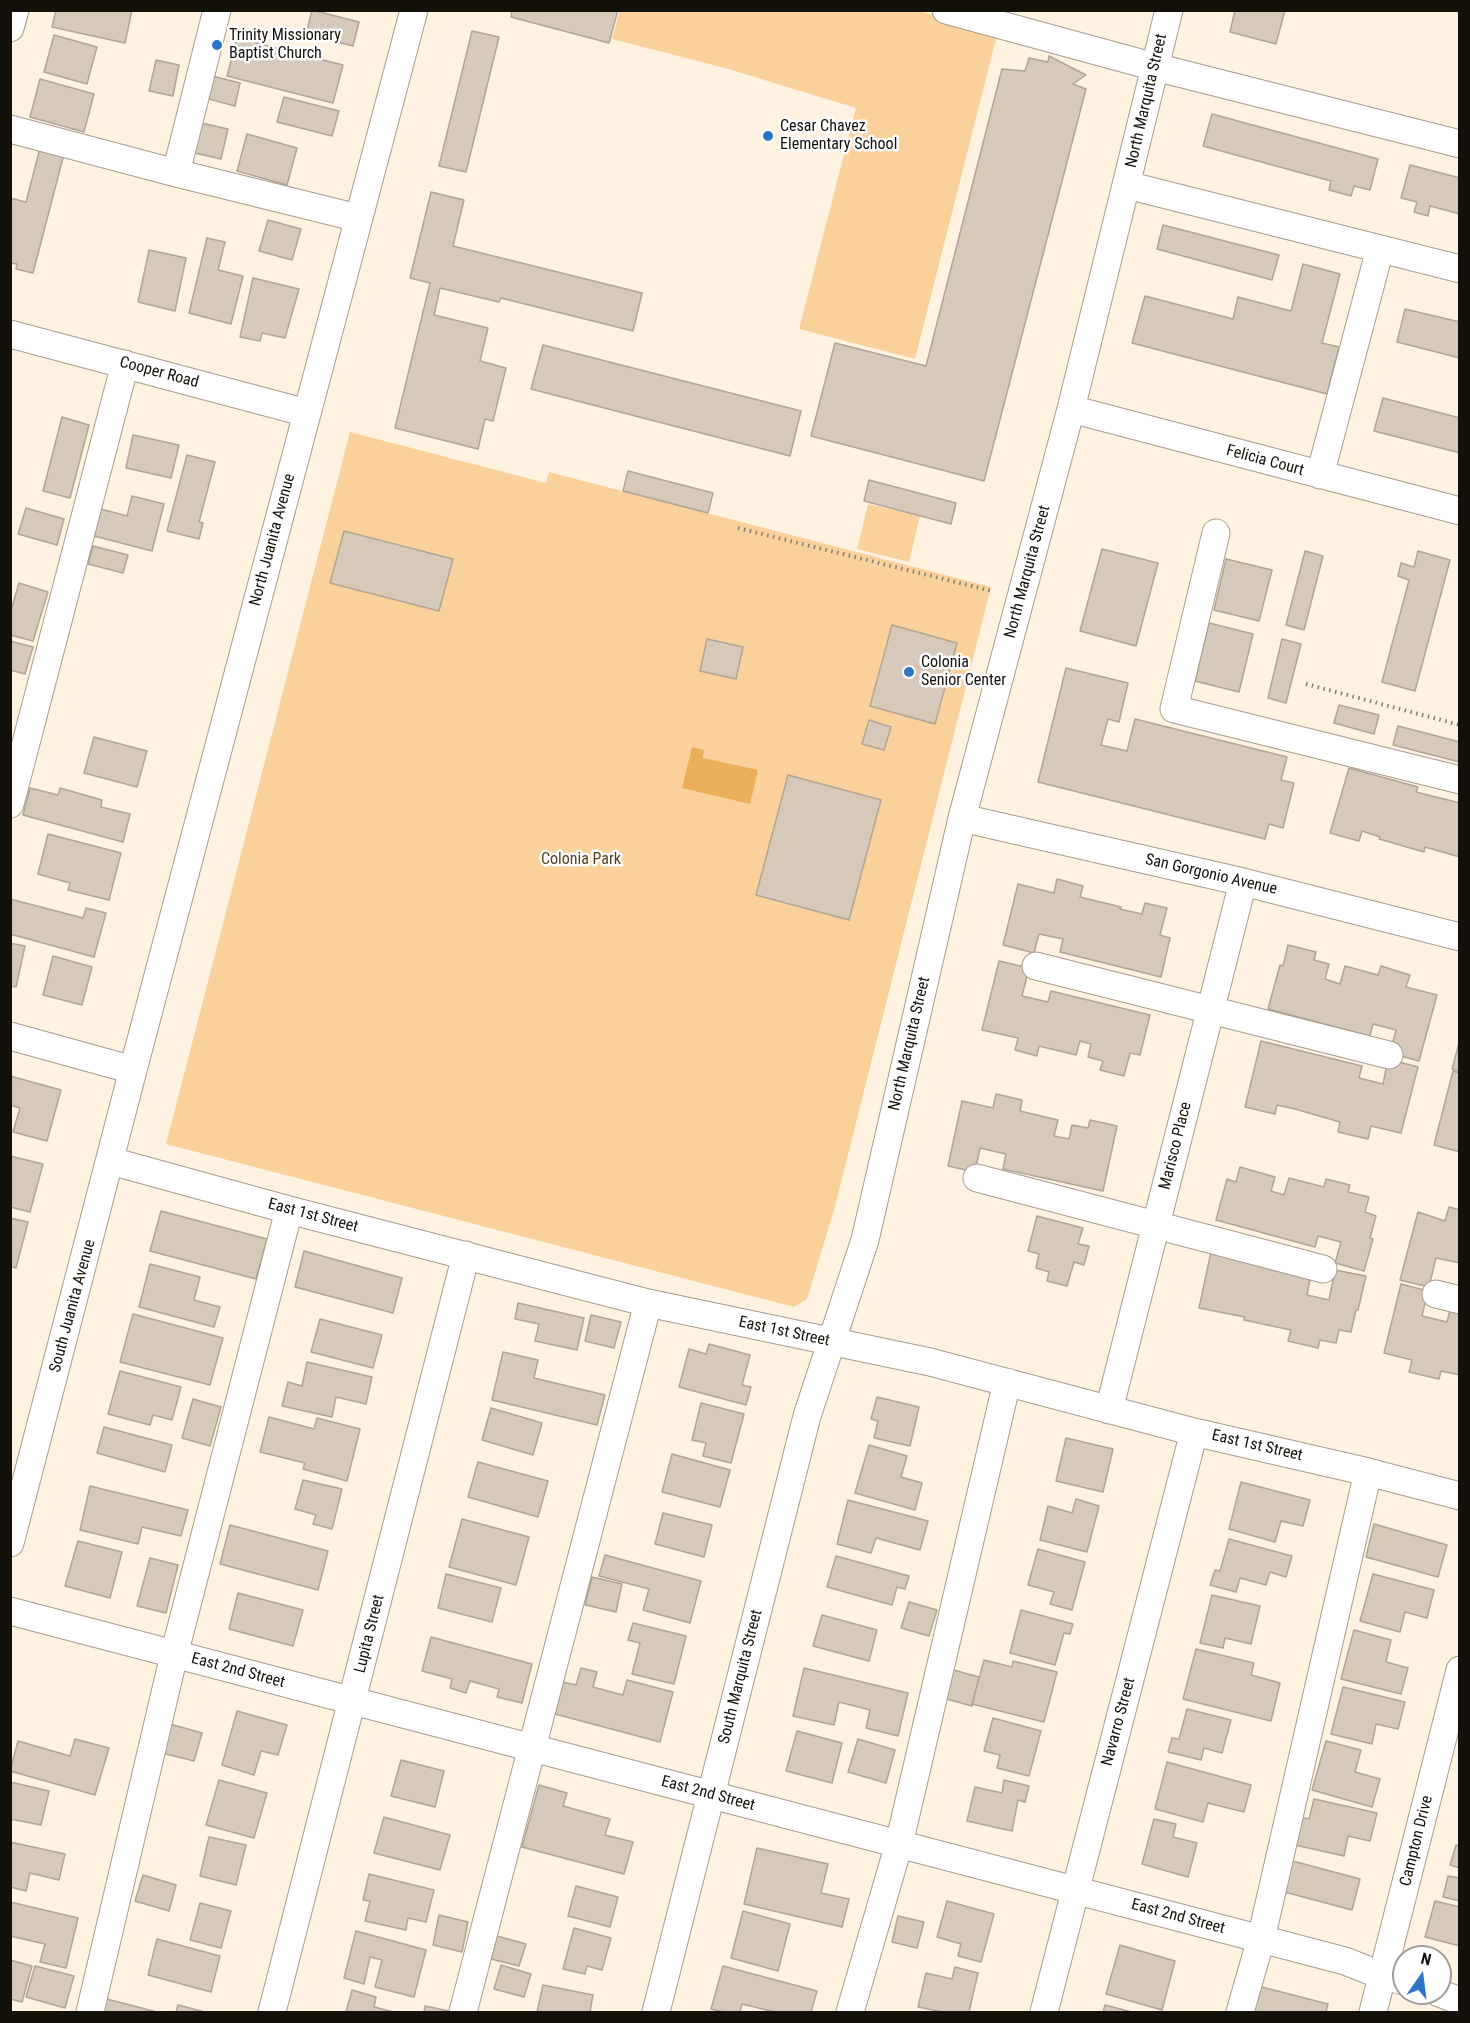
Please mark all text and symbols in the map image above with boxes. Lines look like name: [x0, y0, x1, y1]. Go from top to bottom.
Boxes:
place label: Trinity Missionary Baptist Church: [229, 26, 341, 64]
street label: North Marquita Street: [1122, 32, 1172, 170]
marker: Trinity Missionary Baptist Church: [210, 38, 224, 52]
place label: Cesar Chavez Elementary School: [780, 117, 897, 155]
marker: Cesar Chavez Elementary School: [761, 129, 775, 143]
street label: Cooper Road: [117, 353, 201, 393]
street label: Felicia Court: [1224, 441, 1306, 481]
street label: North Juanita Avenue: [246, 472, 300, 608]
street label: North Marquita Street: [1001, 503, 1055, 641]
place label: Colonia Senior Center: [921, 653, 1006, 691]
marker: Colonia Senior Center: [902, 665, 916, 679]
park label: Colonia Park: [541, 850, 621, 870]
street label: San Gorgonio Avenue: [1143, 850, 1279, 900]
street label: North Marquita Street: [885, 975, 935, 1113]
street label: Marisco Place: [1156, 1100, 1196, 1192]
street label: East 1st Street: [266, 1195, 360, 1237]
street label: South Juanita Avenue: [46, 1237, 100, 1375]
street label: East 1st Street: [737, 1313, 831, 1351]
street label: East 1st Street: [1210, 1426, 1304, 1466]
street label: Lupita Street: [351, 1593, 389, 1675]
street label: South Marquita Street: [715, 1608, 767, 1746]
street label: East 2nd Street: [189, 1649, 287, 1693]
street label: Navarro Street: [1098, 1676, 1140, 1768]
street label: East 2nd Street: [659, 1772, 757, 1816]
street label: Campton Drive: [1396, 1794, 1438, 1888]
street label: East 2nd Street: [1129, 1895, 1227, 1939]
north arrow: [1392, 1945, 1452, 2005]
text: N: [1419, 1949, 1433, 1969]

